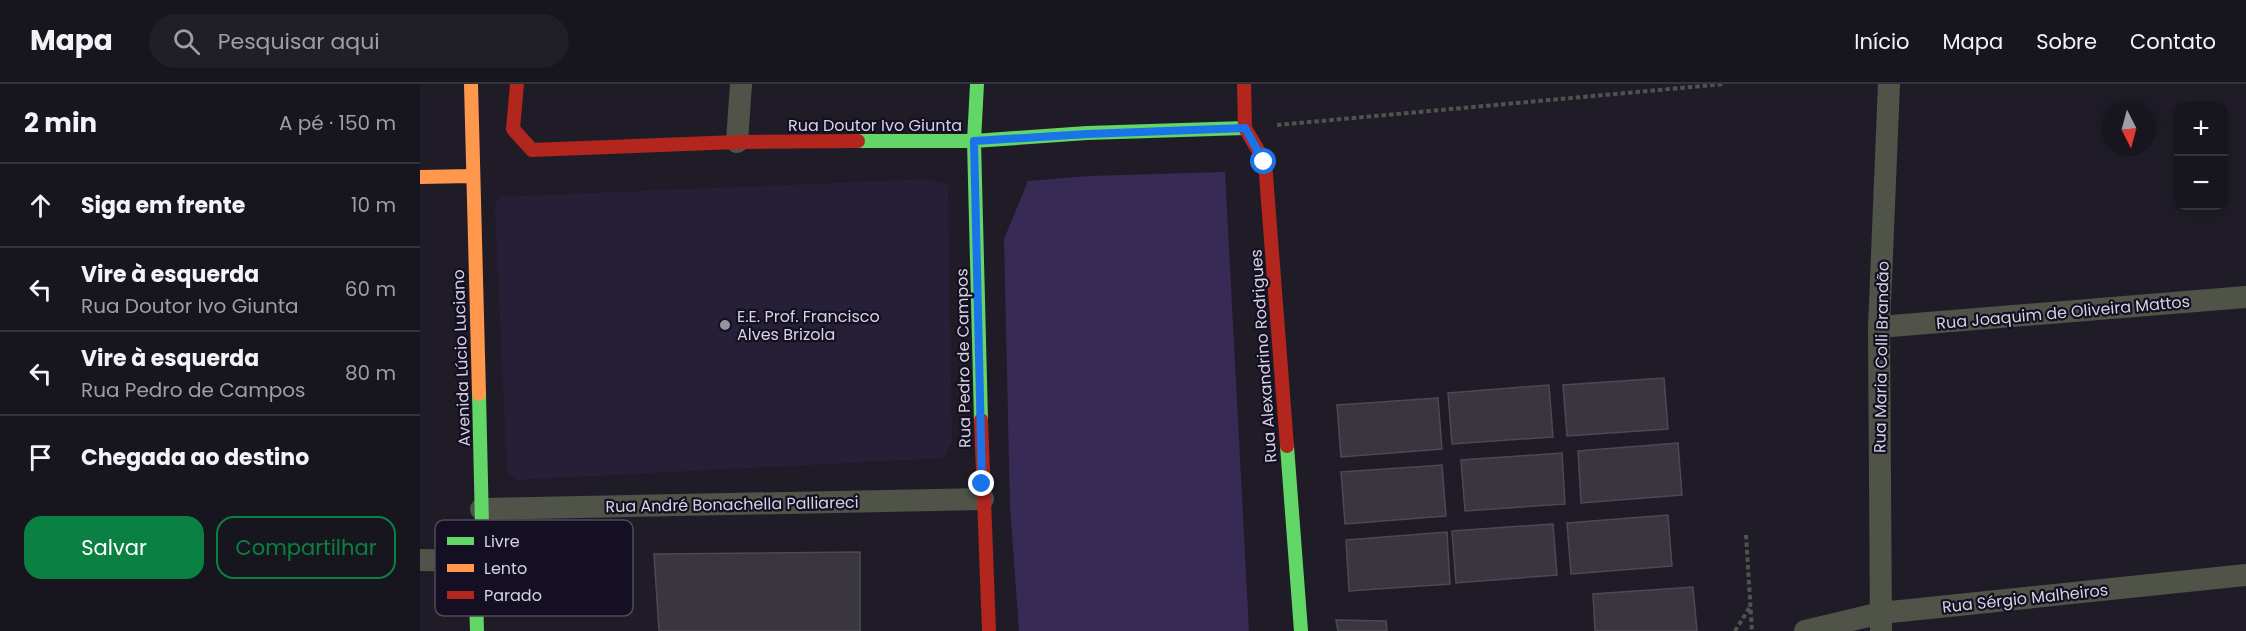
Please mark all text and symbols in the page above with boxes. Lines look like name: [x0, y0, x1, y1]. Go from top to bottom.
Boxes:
search box: [149, 14, 569, 68]
text: Mapa: [30, 21, 113, 60]
icon: search: [170, 25, 203, 58]
text: Pesquisar aqui: [218, 26, 380, 57]
text: Início: [1854, 27, 1909, 56]
text: Mapa: [1942, 27, 2003, 56]
text: Sobre: [2036, 27, 2097, 56]
text: Contato: [2130, 27, 2216, 56]
north arrow: [2102, 102, 2156, 156]
map controls: [2174, 102, 2228, 210]
button: +: [2174, 102, 2228, 156]
text: 2 min: [24, 105, 97, 141]
text: A pé · 150 m: [279, 109, 396, 137]
street label: Rua Doutor Ivo Giunta: [788, 114, 962, 137]
route start: [1250, 148, 1276, 174]
button: −: [2174, 156, 2228, 210]
icon: ahead: [24, 189, 57, 222]
text: Siga em frente: [81, 190, 245, 221]
text: 10 m: [351, 191, 396, 219]
street label: Rua Alexandrino Rodrigues: [1245, 248, 1282, 463]
text: Vire à esquerda: [81, 259, 259, 290]
street label: Rua Maria Colli Brandão: [1868, 261, 1895, 453]
street label: Rua Pedro de Campos: [950, 268, 977, 448]
street label: Avenida Lúcio Luciano: [447, 269, 476, 447]
icon: left: [24, 273, 57, 306]
text: 60 m: [345, 275, 396, 303]
street label: Rua Joaquim de Oliveira Mattos: [1935, 290, 2191, 335]
text: Rua Doutor Ivo Giunta: [81, 292, 299, 320]
place label: E.E. Prof. Francisco Alves Brizola: [737, 305, 880, 346]
marker: E.E. Prof. Francisco Alves Brizola: [718, 318, 732, 332]
text: Vire à esquerda: [81, 343, 259, 374]
icon: left: [24, 357, 57, 390]
text: 80 m: [345, 359, 396, 387]
text: Rua Pedro de Campos: [81, 376, 306, 404]
icon: arrive: [24, 441, 57, 474]
text: Chegada ao destino: [81, 442, 309, 473]
route end: [968, 470, 994, 496]
street label: Rua André Bonachella Palliareci: [605, 491, 859, 518]
button: Salvar: [24, 516, 204, 579]
button: Compartilhar: [216, 516, 396, 579]
legend: [435, 520, 633, 616]
text: Livre: [484, 530, 520, 553]
text: Lento: [484, 557, 527, 580]
street label: Rua Sérgio Malheiros: [1941, 578, 2109, 619]
text: Parado: [484, 584, 542, 607]

